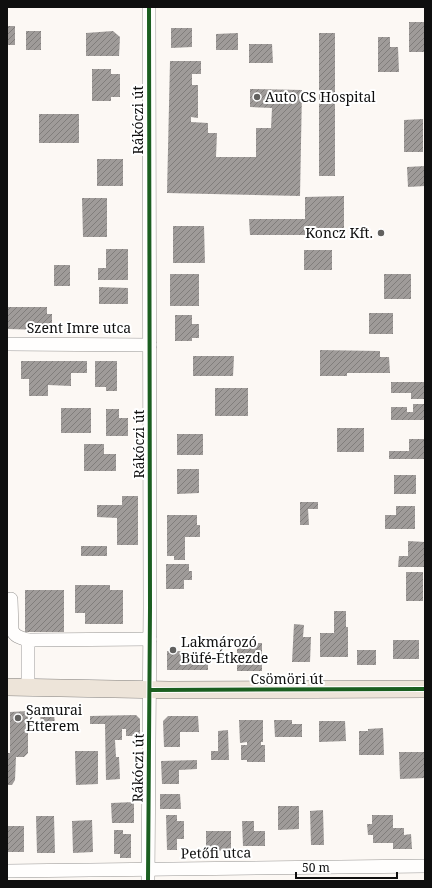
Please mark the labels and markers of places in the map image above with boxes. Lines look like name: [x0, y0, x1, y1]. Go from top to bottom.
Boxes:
place label: Auto CS Hospital: [265, 87, 376, 106]
marker: Auto CS Hospital: [252, 92, 262, 102]
place label: Koncz Kft.: [305, 223, 373, 242]
marker: Koncz Kft.: [376, 228, 386, 238]
place label: Lakmározó Büfé-Étkezde: [181, 632, 268, 667]
marker: Lakmározó Büfé-Étkezde: [168, 645, 178, 655]
place label: Samurai Étterem: [26, 700, 83, 735]
marker: Samurai Étterem: [13, 713, 23, 723]

